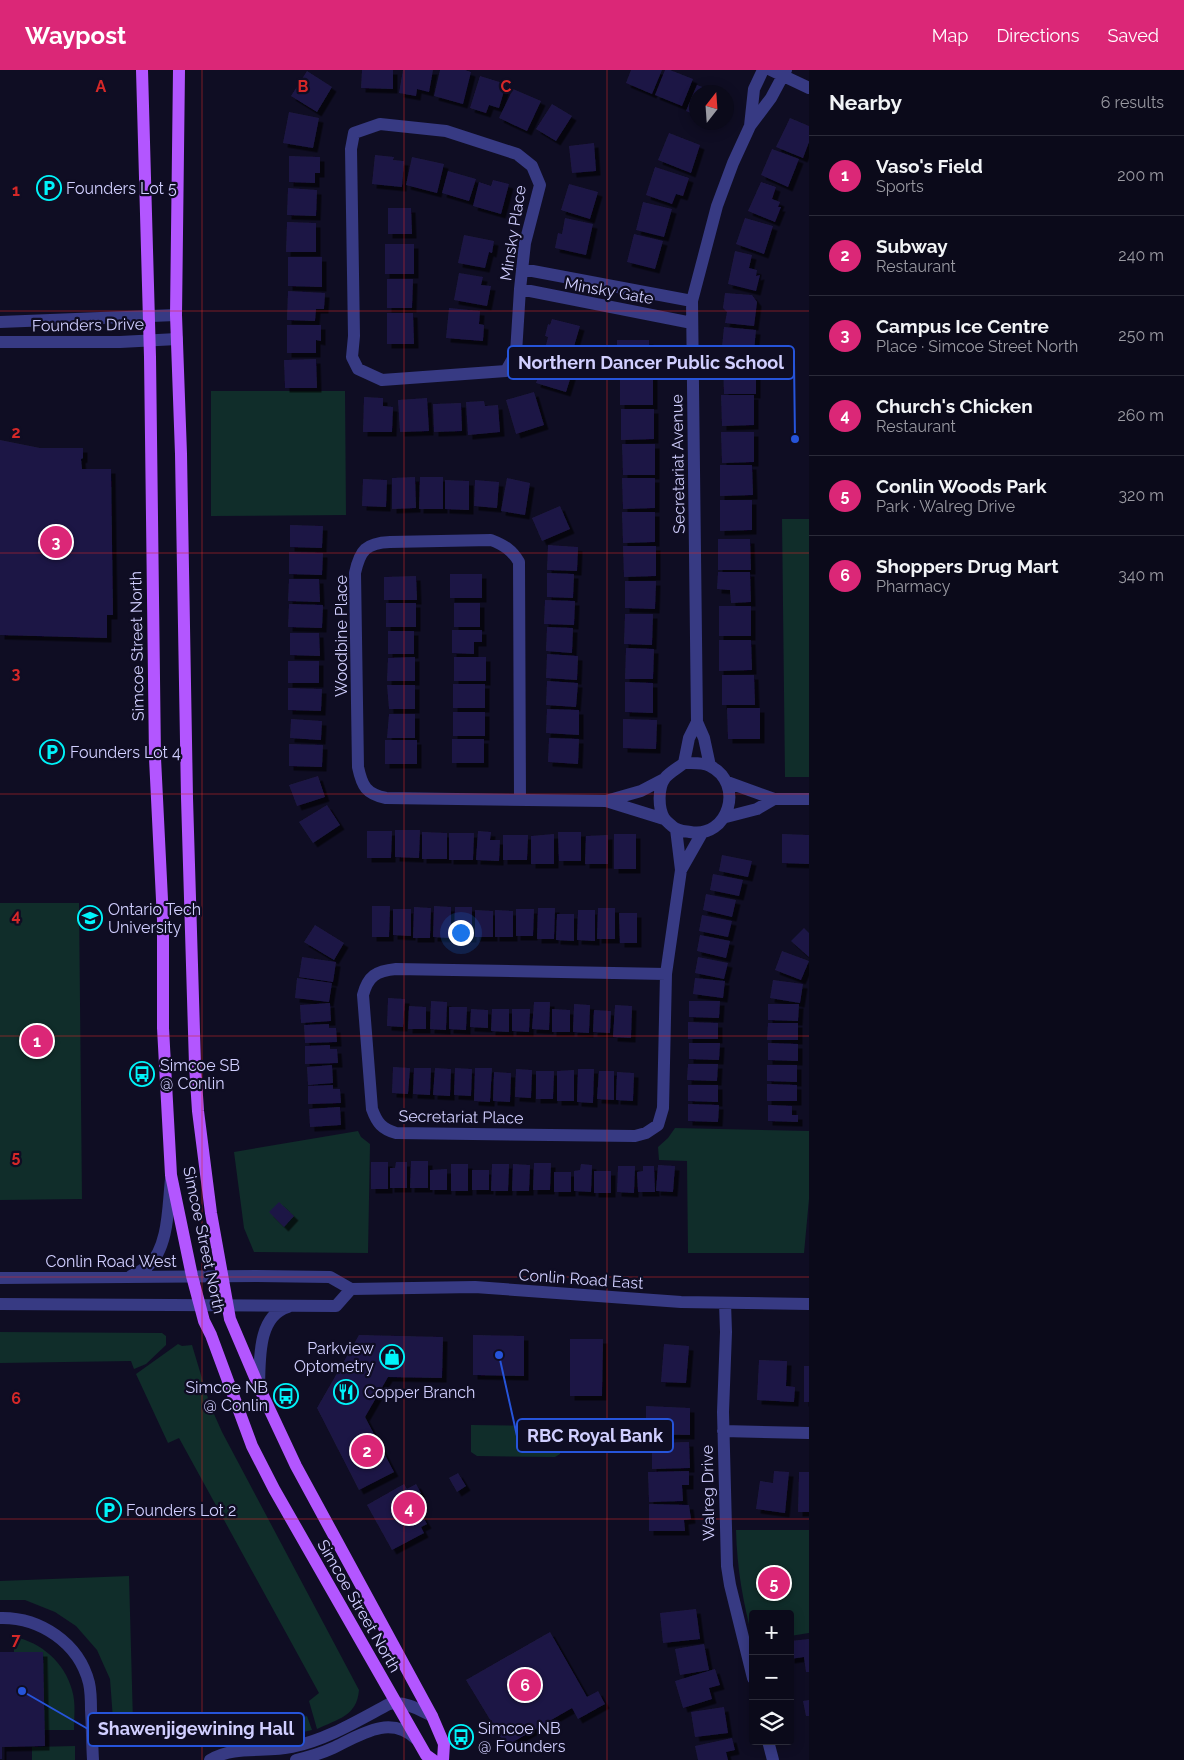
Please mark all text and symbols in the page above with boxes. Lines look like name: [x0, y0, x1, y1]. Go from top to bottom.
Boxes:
text: Waypost: [25, 21, 126, 50]
text: Map: [932, 25, 968, 46]
text: Directions: [996, 25, 1080, 46]
text: Saved: [1108, 25, 1159, 46]
text: A: [96, 77, 107, 96]
text: B: [298, 77, 309, 96]
text: C: [501, 77, 512, 96]
north arrow: [689, 85, 734, 130]
text: Nearby: [829, 90, 902, 115]
text: 6 results: [1101, 93, 1164, 112]
text: Vaso's Field: [876, 155, 983, 177]
text: 1: [841, 166, 849, 185]
text: 200 m: [1117, 166, 1164, 185]
parking icon: Founders Lot 5: [36, 175, 62, 201]
text: Sports: [876, 177, 924, 196]
place label: Founders Lot 5: [66, 179, 177, 198]
text: 1: [12, 181, 20, 200]
street label: Minsky Place: [496, 184, 530, 282]
text: Subway: [876, 235, 948, 257]
text: 2: [840, 246, 850, 265]
text: 240 m: [1118, 246, 1164, 265]
text: Restaurant: [876, 257, 956, 276]
street label: Minsky Gate: [563, 274, 655, 308]
street label: Founders Drive: [32, 315, 144, 335]
text: Campus Ice Centre: [876, 315, 1049, 337]
text: 3: [841, 326, 849, 345]
text: 250 m: [1118, 326, 1164, 345]
text: Place · Simcoe Street North: [876, 337, 1078, 356]
callout: Northern Dancer Public School: [508, 346, 794, 379]
text: Northern Dancer Public School: [518, 352, 784, 373]
street label: Secretariat Avenue: [667, 394, 689, 534]
text: Church's Chicken: [876, 395, 1033, 417]
text: 4: [840, 406, 850, 425]
text: 260 m: [1117, 406, 1164, 425]
text: Restaurant: [876, 417, 956, 436]
text: 2: [11, 423, 21, 442]
text: Conlin Woods Park: [876, 475, 1047, 497]
text: 5: [841, 486, 849, 505]
text: 320 m: [1119, 486, 1164, 505]
text: Park · Walreg Drive: [876, 497, 1015, 516]
pin: 3: [40, 523, 72, 561]
text: Shoppers Drug Mart: [876, 555, 1059, 577]
text: 6: [840, 566, 850, 585]
text: 340 m: [1118, 566, 1164, 585]
street label: Simcoe Street North: [126, 571, 148, 721]
street label: Woodbine Place: [332, 575, 351, 697]
text: Pharmacy: [876, 577, 950, 596]
text: 3: [12, 664, 21, 683]
parking icon: Founders Lot 4: [39, 739, 65, 765]
place label: Founders Lot 4: [70, 743, 181, 762]
place label: Ontario Tech University: [108, 900, 201, 937]
school or university icon: Ontario Tech University: [77, 905, 103, 931]
text: 4: [11, 906, 21, 925]
your location: [448, 920, 474, 946]
pin: 1: [21, 1022, 53, 1060]
place label: Simcoe SB @ Conlin: [160, 1056, 240, 1093]
bus stop icon: Simcoe SB @ Conlin: [129, 1061, 155, 1087]
street label: Secretariat Place: [398, 1106, 524, 1128]
text: 5: [12, 1147, 21, 1166]
street label: Simcoe Street North: [179, 1165, 229, 1315]
street label: Conlin Road West: [45, 1252, 177, 1271]
street label: Conlin Road East: [518, 1265, 645, 1293]
place label: Parkview Optometry: [294, 1339, 374, 1376]
shop icon: Parkview Optometry: [379, 1344, 405, 1370]
place label: Simcoe NB @ Conlin: [185, 1378, 268, 1415]
restaurant icon: Copper Branch: [333, 1379, 359, 1405]
bus stop icon: Simcoe NB @ Conlin: [273, 1383, 299, 1409]
place label: Copper Branch: [364, 1383, 475, 1402]
text: 6: [11, 1389, 21, 1408]
callout: RBC Royal Bank: [517, 1419, 673, 1452]
text: RBC Royal Bank: [527, 1425, 664, 1446]
pin: 2: [351, 1432, 383, 1470]
street label: Walreg Drive: [698, 1445, 718, 1541]
pin: 4: [393, 1489, 425, 1527]
parking icon: Founders Lot 2: [96, 1497, 122, 1523]
place label: Founders Lot 2: [126, 1501, 236, 1520]
street label: Simcoe Street North: [313, 1536, 405, 1676]
pin: 5: [758, 1564, 790, 1602]
map controls: [749, 1610, 794, 1745]
button: +: [749, 1610, 794, 1655]
text: 7: [12, 1630, 21, 1649]
button: −: [749, 1655, 794, 1700]
pin: 6: [509, 1666, 541, 1704]
button: layers: [749, 1700, 794, 1745]
callout: Shawenjigewining Hall: [88, 1713, 304, 1746]
text: Shawenjigewining Hall: [98, 1718, 294, 1739]
place label: Simcoe NB @ Founders: [478, 1719, 566, 1756]
bus stop icon: Simcoe NB @ Founders: [448, 1724, 474, 1750]

